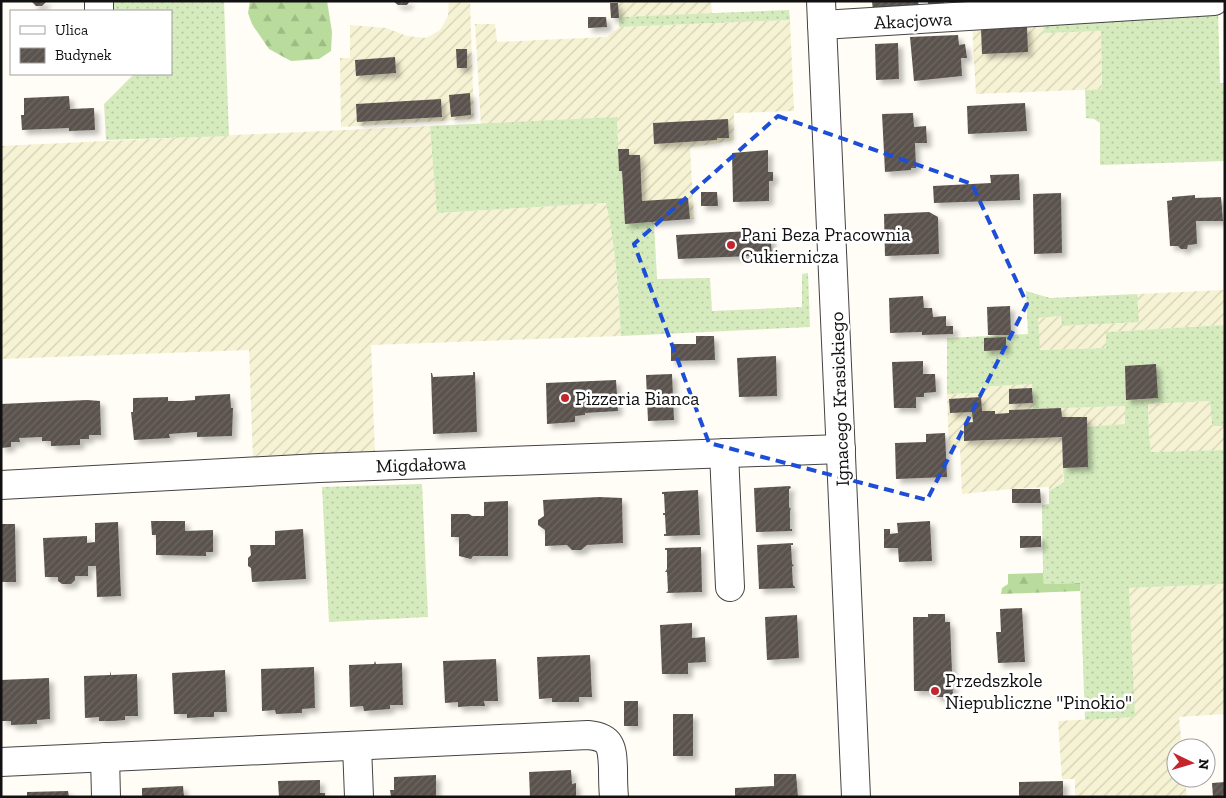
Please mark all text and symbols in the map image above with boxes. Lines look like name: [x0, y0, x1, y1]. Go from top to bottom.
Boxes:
street label: Akacjowa: [873, 7, 953, 34]
legend: [10, 10, 172, 75]
text: Ulica: [55, 21, 88, 39]
text: Budynek: [55, 46, 112, 64]
place label: Pani Beza Pracownia Cukiernicza: [741, 223, 911, 268]
marker: Pani Beza Pracownia Cukiernicza: [725, 239, 737, 251]
street label: Ignacego Krasickiego: [825, 311, 854, 487]
place label: Pizzeria Bianca: [575, 387, 699, 410]
marker: Pizzeria Bianca: [559, 392, 571, 404]
street label: Migdałowa: [375, 451, 467, 478]
place label: Przedszkole Niepubliczne "Pinokio": [945, 669, 1132, 714]
marker: Przedszkole Niepubliczne "Pinokio": [929, 685, 941, 697]
north arrow: [1166, 738, 1216, 788]
text: N: [1194, 758, 1212, 770]

